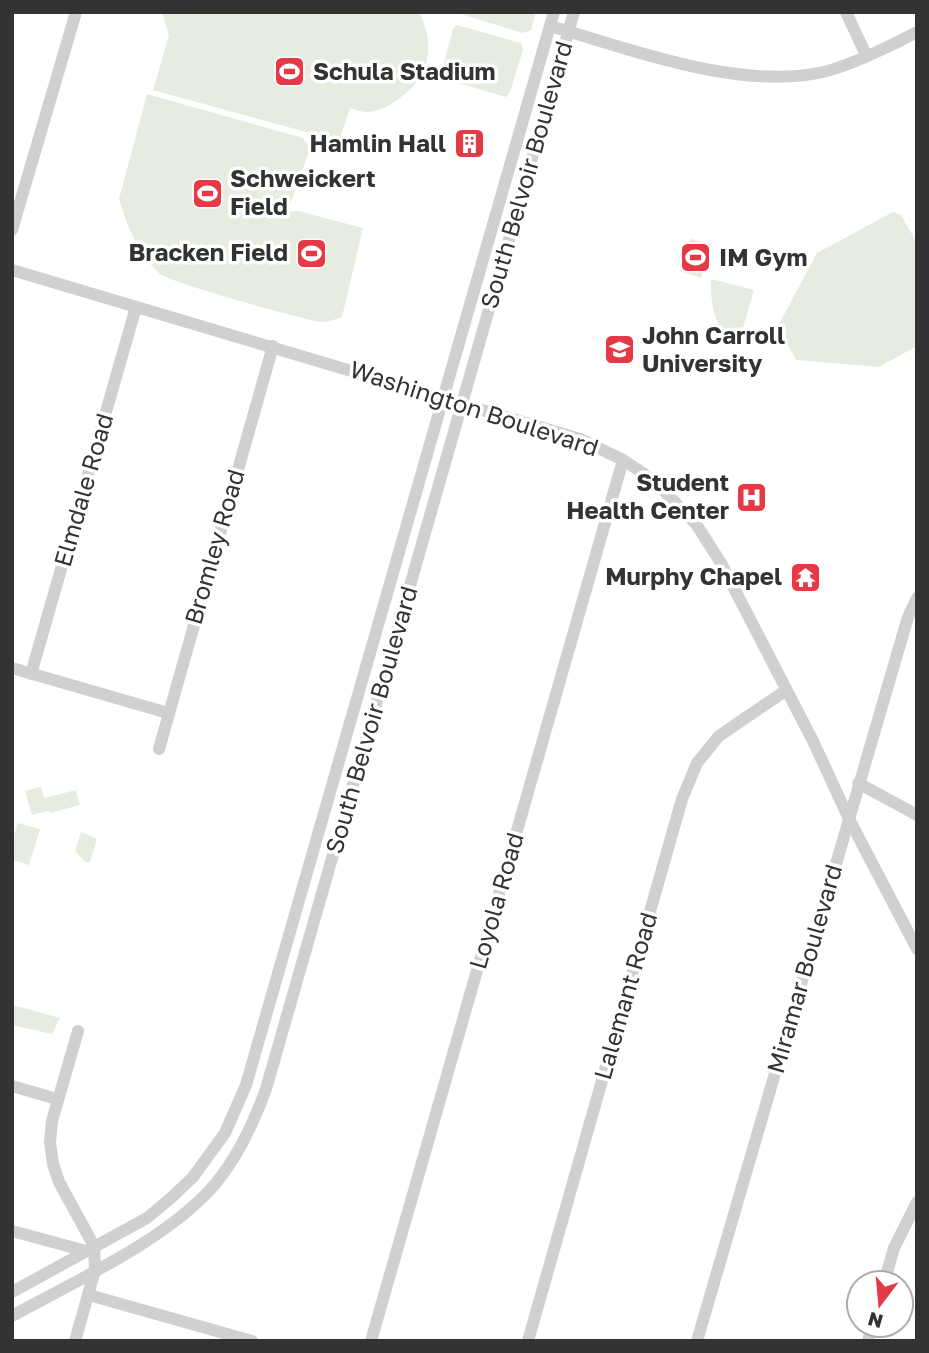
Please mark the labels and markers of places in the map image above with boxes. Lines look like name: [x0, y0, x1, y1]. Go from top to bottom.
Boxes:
sports icon: Schula Stadium: [273, 55, 307, 89]
place label: Schula Stadium: [313, 56, 496, 85]
building icon: Hamlin Hall: [452, 127, 486, 161]
place label: Hamlin Hall: [309, 128, 446, 157]
place label: Schweickert Field: [230, 163, 376, 220]
sports icon: Schweickert Field: [190, 176, 224, 210]
sports icon: Bracken Field: [294, 236, 328, 270]
place label: Bracken Field: [129, 237, 288, 266]
sports icon: IM Gym: [679, 241, 713, 275]
place label: IM Gym: [719, 242, 808, 271]
place label: John Carroll University: [642, 320, 785, 377]
school or university icon: John Carroll University: [602, 333, 636, 367]
place label: Student Health Center: [566, 467, 729, 524]
hospital icon: Student Health Center: [735, 480, 769, 514]
temple icon: Murphy Chapel: [788, 560, 822, 594]
place label: Murphy Chapel: [605, 561, 782, 590]

